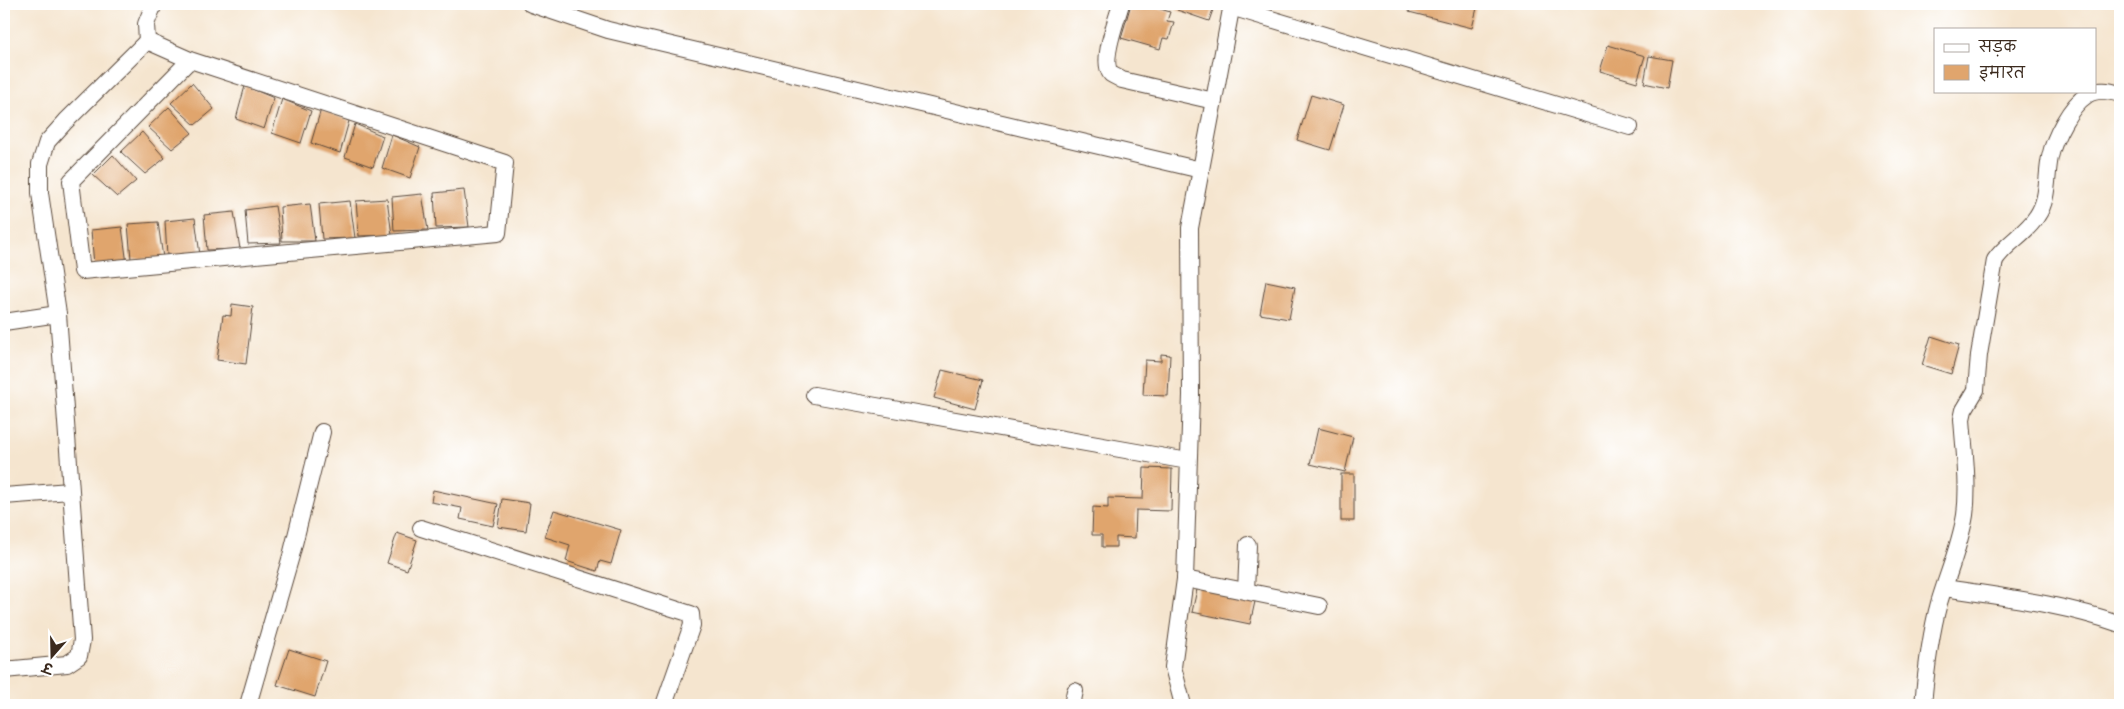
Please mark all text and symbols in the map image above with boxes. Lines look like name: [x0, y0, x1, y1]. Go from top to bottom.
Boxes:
legend: [1934, 28, 2096, 92]
text: सड़क: [1978, 38, 2017, 57]
text: इमारत: [1979, 64, 2026, 83]
north arrow: [28, 632, 78, 682]
text: उ: [39, 658, 57, 678]

